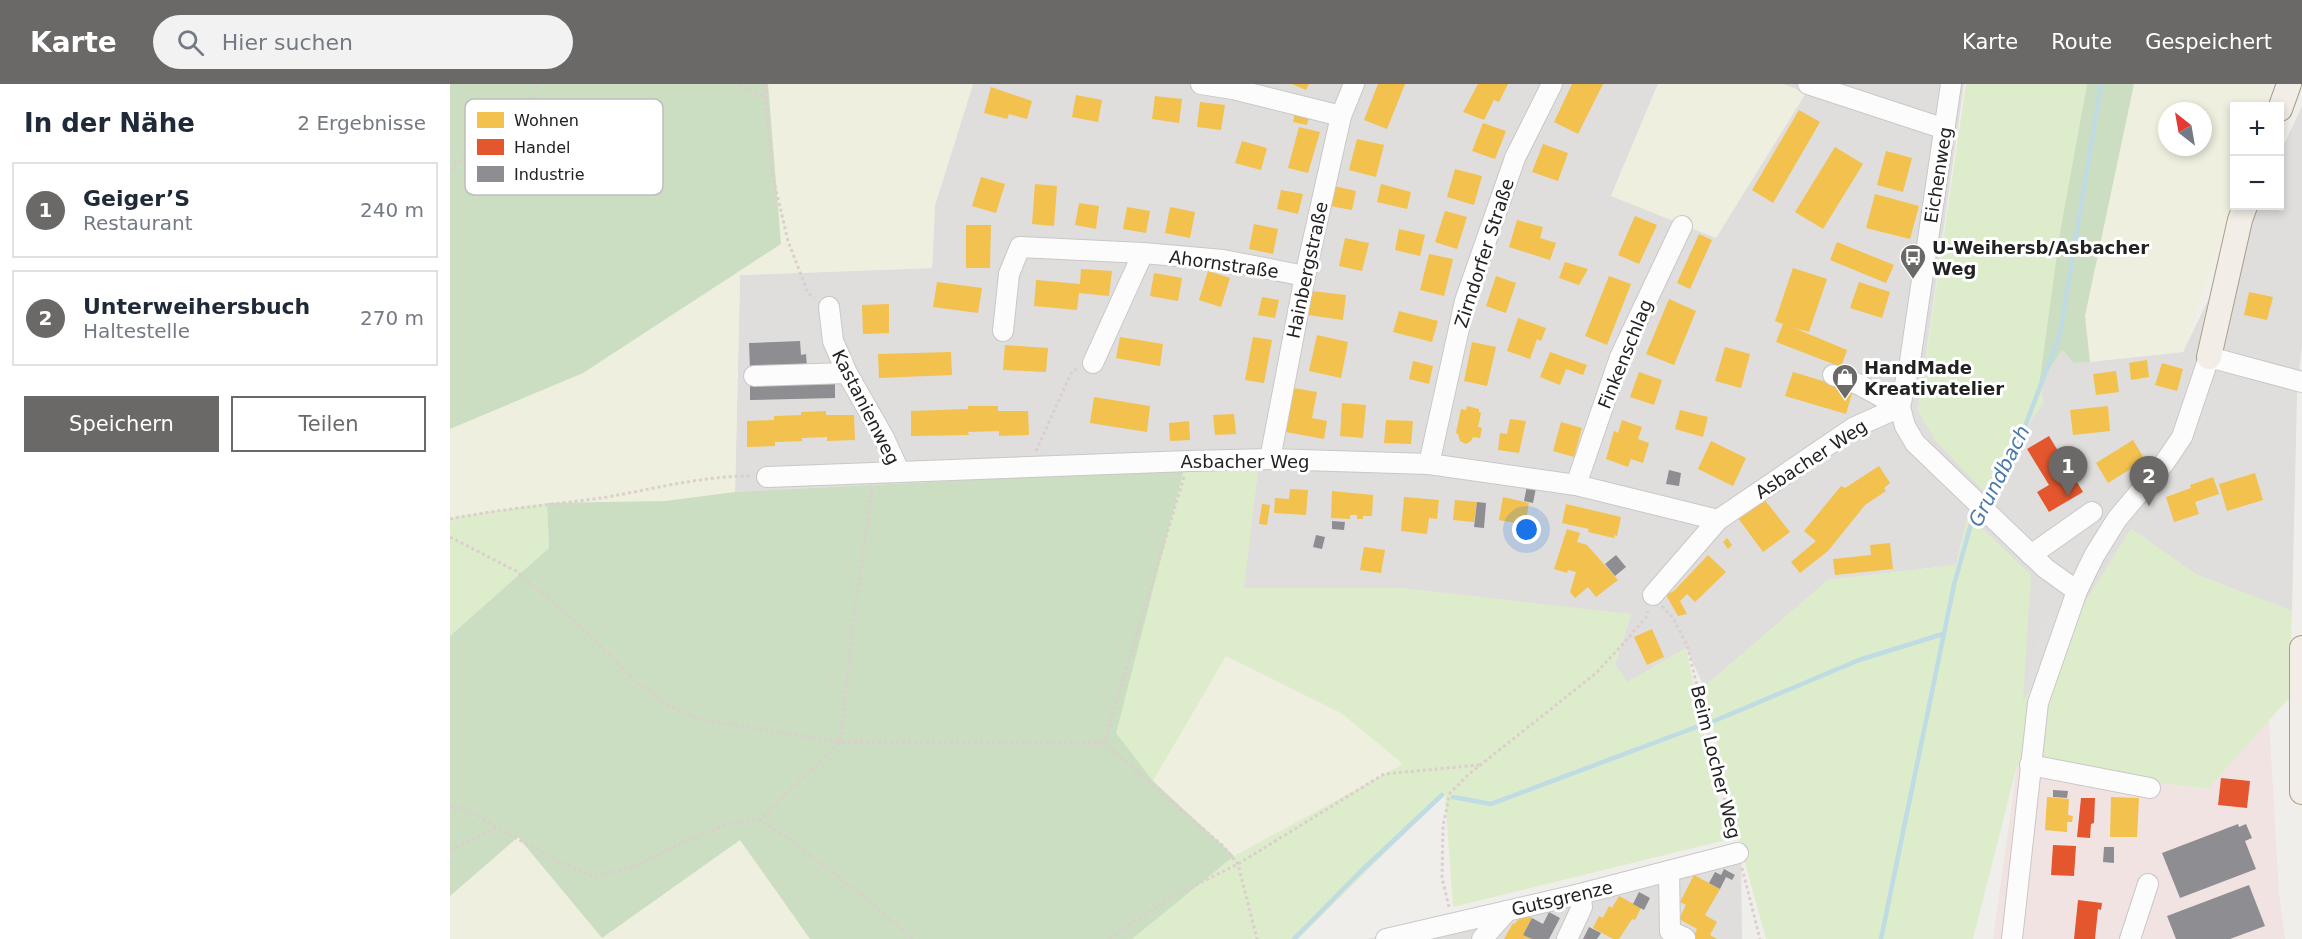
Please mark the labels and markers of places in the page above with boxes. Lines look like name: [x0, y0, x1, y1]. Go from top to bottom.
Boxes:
place label: U-Weihersb/Asbacher Weg: [1932, 237, 2149, 279]
bus stop icon: U-Weihersb/Asbacher Weg: [1898, 242, 1928, 280]
place label: HandMade Kreativatelier: [1864, 357, 2004, 399]
shop icon: HandMade Kreativatelier: [1830, 362, 1860, 400]
pin: 1: [2048, 446, 2088, 496]
pin: 2: [2130, 456, 2168, 506]

